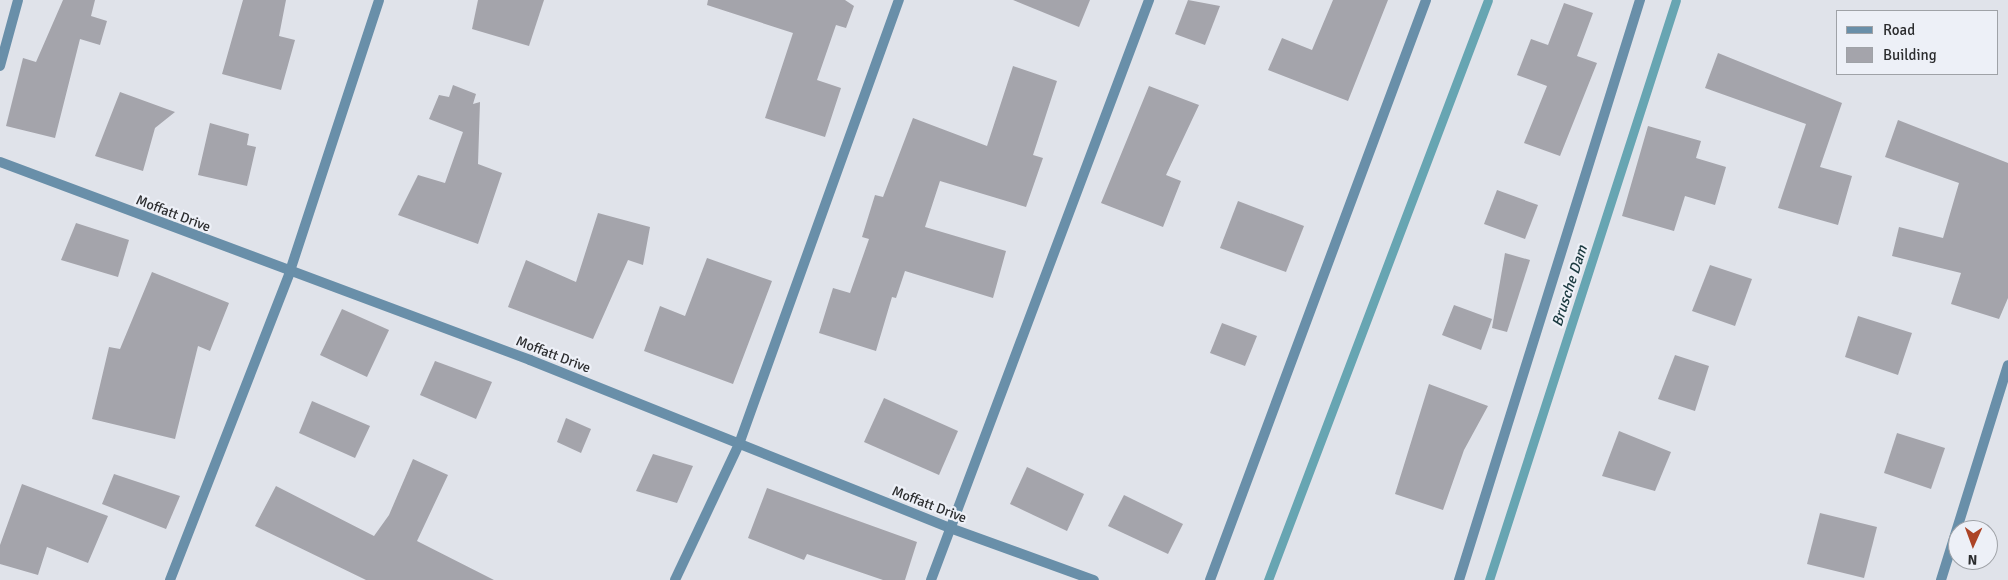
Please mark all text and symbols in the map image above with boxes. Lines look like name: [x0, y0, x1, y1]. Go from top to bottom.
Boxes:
legend: [1836, 10, 1998, 75]
text: Road: [1883, 21, 1915, 39]
text: Building: [1883, 46, 1937, 64]
street label: Moffatt Drive: [133, 192, 213, 236]
water label: Brusche Dam: [1548, 243, 1592, 329]
street label: Moffatt Drive: [513, 333, 593, 377]
street label: Moffatt Drive: [889, 483, 969, 527]
north arrow: [1948, 520, 1998, 570]
text: N: [1967, 551, 1978, 568]

